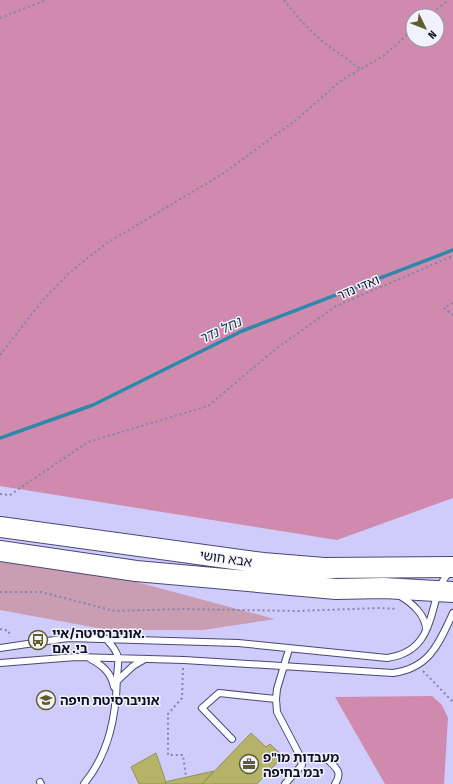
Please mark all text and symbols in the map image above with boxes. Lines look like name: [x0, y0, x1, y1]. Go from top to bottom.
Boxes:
north arrow: [405, 8, 445, 48]
text: N: [425, 28, 439, 41]
street label: ואדי נדר: [335, 272, 382, 303]
water label: נחל נדר: [196, 313, 246, 348]
street label: אבא חושי: [199, 547, 253, 570]
place label: אוניברסיטה/איי. בי. אם: [52, 626, 144, 656]
bus stop icon: אוניברסיטה/איי. בי. אם: [27, 629, 49, 651]
school or university icon: אוניברסיטת חיפה: [35, 689, 57, 711]
place label: אוניברסיטת חיפה: [60, 693, 160, 708]
place label: מעבדות מו"פ יבמ בחיפה: [263, 750, 339, 780]
office icon: מעבדות מו"פ יבמ בחיפה: [238, 753, 260, 775]

